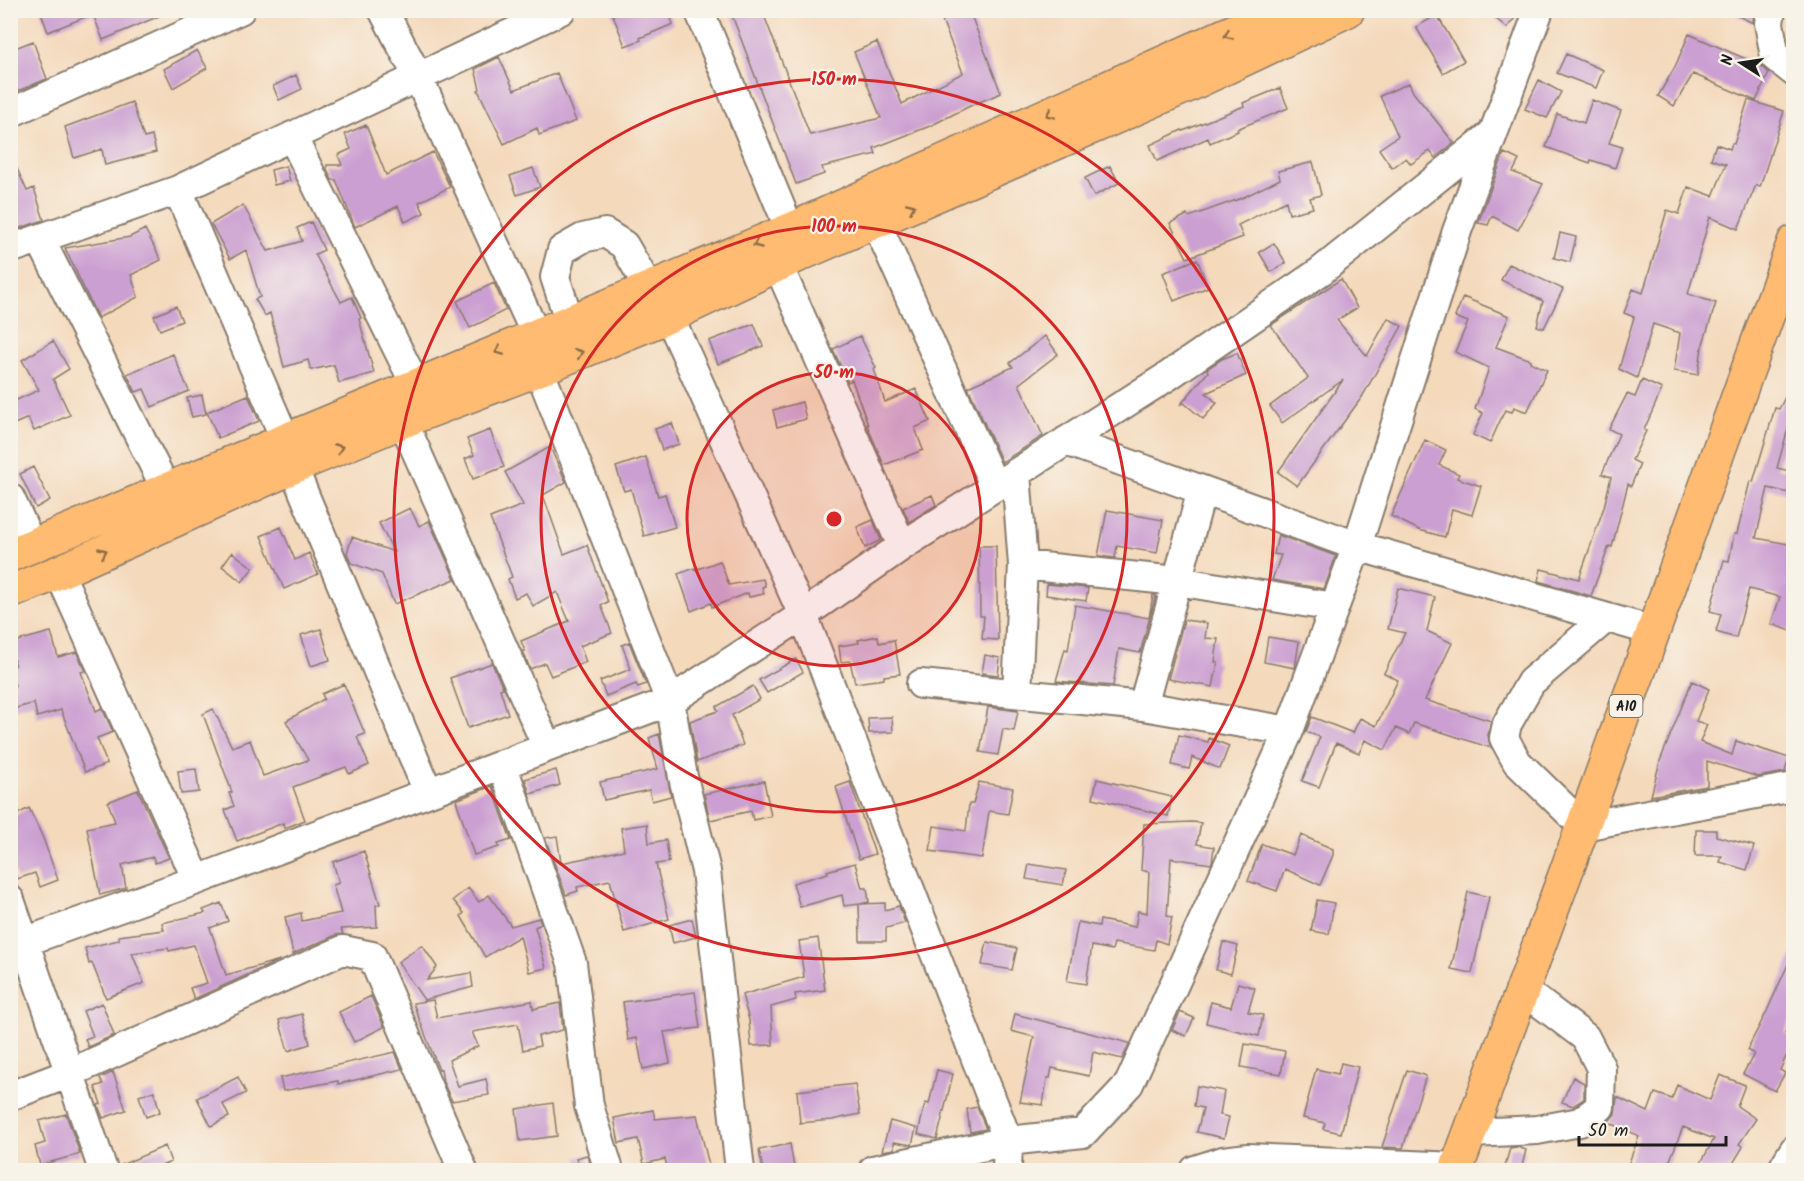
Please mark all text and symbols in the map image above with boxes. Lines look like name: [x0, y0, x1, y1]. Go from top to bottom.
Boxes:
one-way arrow: [1224, 27, 1235, 39]
north arrow: [1711, 33, 1771, 93]
text: N: [1715, 53, 1741, 68]
text: 150 m: [811, 66, 857, 95]
one-way arrow: [1046, 107, 1057, 119]
one-way arrow: [905, 202, 916, 214]
text: 100 m: [811, 213, 857, 242]
one-way arrow: [752, 237, 763, 249]
one-way arrow: [494, 344, 505, 356]
one-way arrow: [572, 348, 583, 360]
text: 50 m: [813, 359, 854, 388]
one-way arrow: [333, 443, 344, 455]
centre of rings: [824, 509, 844, 529]
one-way arrow: [97, 548, 108, 560]
road number: A10: [1610, 695, 1642, 717]
scale bar: [1579, 1109, 1726, 1147]
text: 50 m: [1588, 1117, 1628, 1146]

